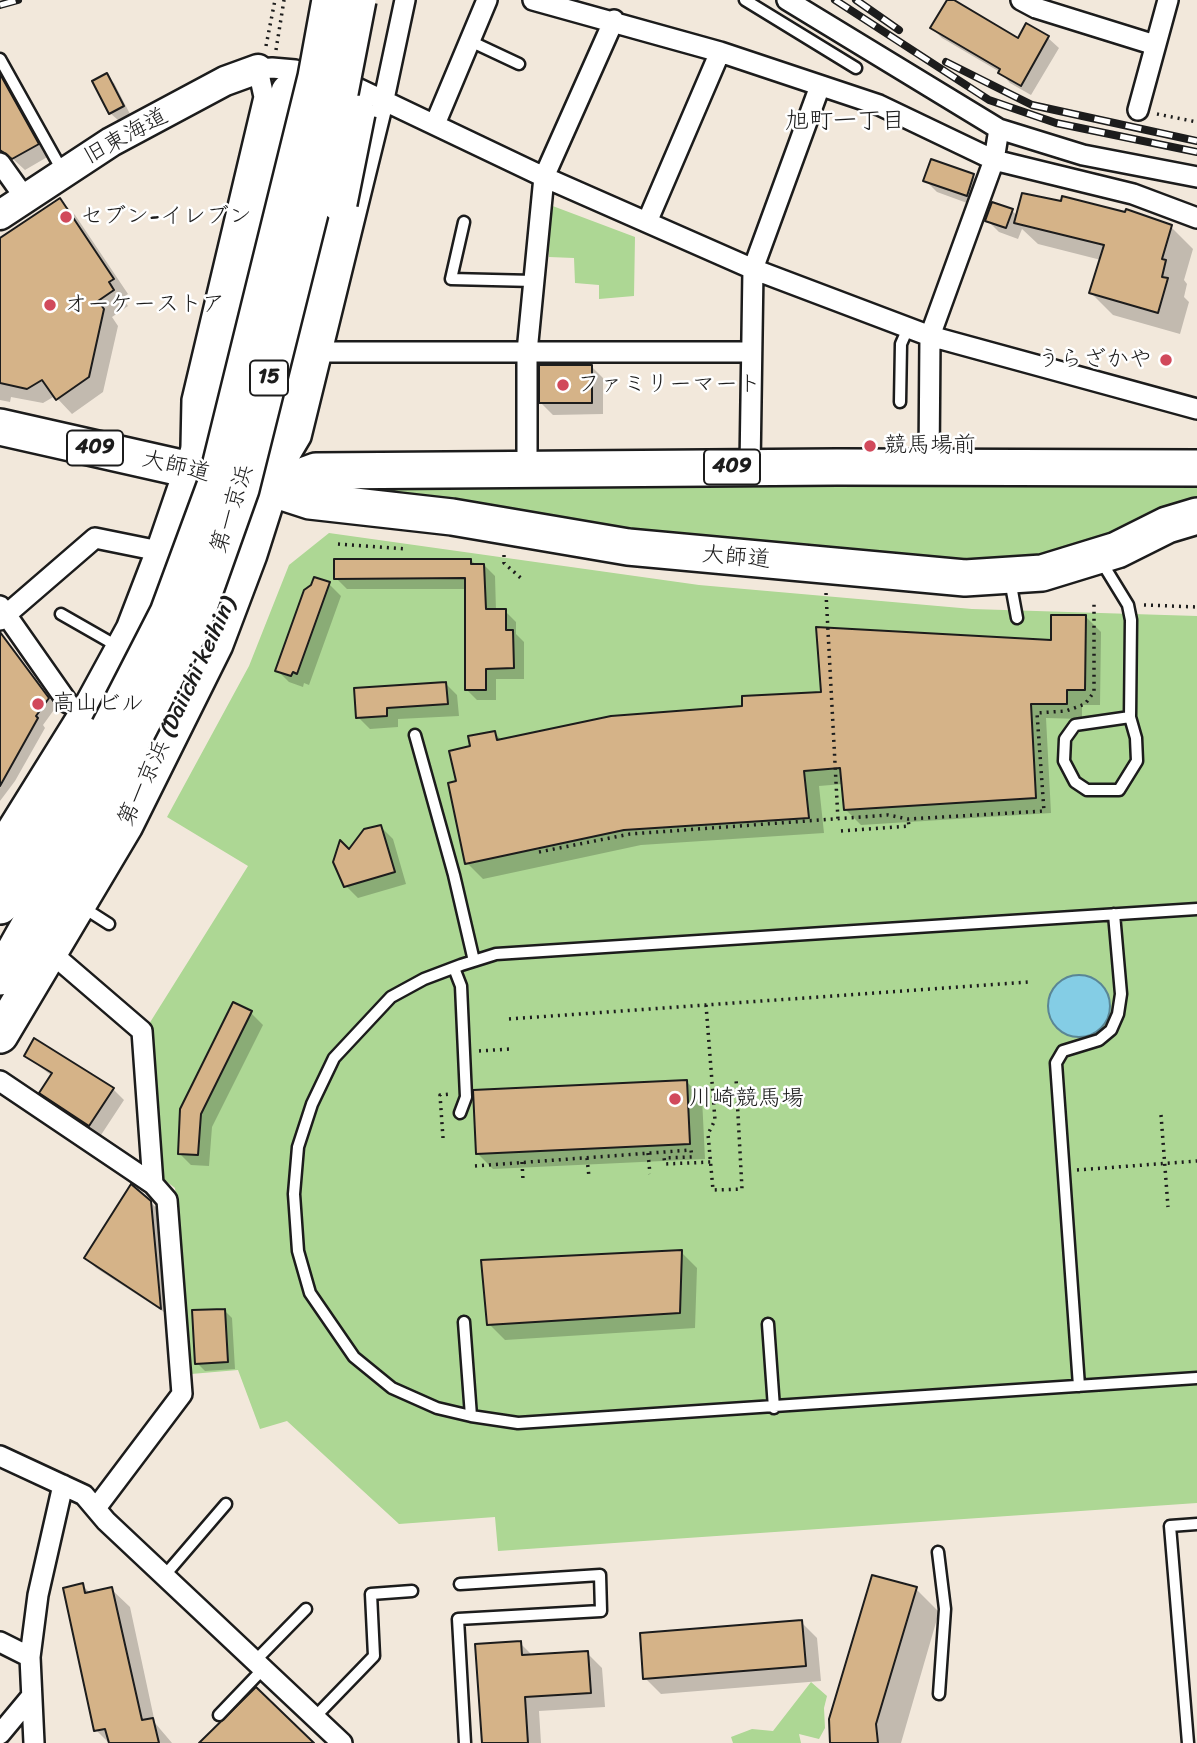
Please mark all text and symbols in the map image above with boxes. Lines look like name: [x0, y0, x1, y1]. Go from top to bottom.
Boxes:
street label: 旧東海道: [79, 103, 173, 171]
district label: 旭町一丁目: [785, 108, 905, 136]
place label: セブン-イレブン: [80, 203, 252, 231]
marker: セブン-イレブン: [58, 209, 74, 225]
place label: オーケーストア: [64, 291, 225, 319]
marker: オーケーストア: [42, 297, 58, 313]
place label: うらざかや: [1037, 346, 1152, 374]
marker: うらざかや: [1158, 352, 1174, 368]
road number: 15: [250, 360, 288, 396]
place label: ファミリーマート: [577, 371, 761, 399]
marker: ファミリーマート: [555, 377, 571, 393]
road number: 409: [67, 430, 123, 466]
place label: 競馬場前: [884, 432, 976, 460]
marker: 競馬場前: [862, 438, 878, 454]
street label: 大師道: [139, 446, 213, 488]
road number: 409: [704, 449, 760, 484]
street label: 第一京浜: [206, 461, 260, 557]
street label: 大師道: [700, 541, 772, 575]
street label: 第一京浜 (Daiichi keihin): [113, 593, 243, 831]
place label: 高山ビル: [52, 690, 144, 718]
marker: 高山ビル: [30, 696, 46, 712]
place label: 川崎競馬場: [689, 1085, 804, 1113]
marker: 川崎競馬場: [667, 1091, 683, 1107]

